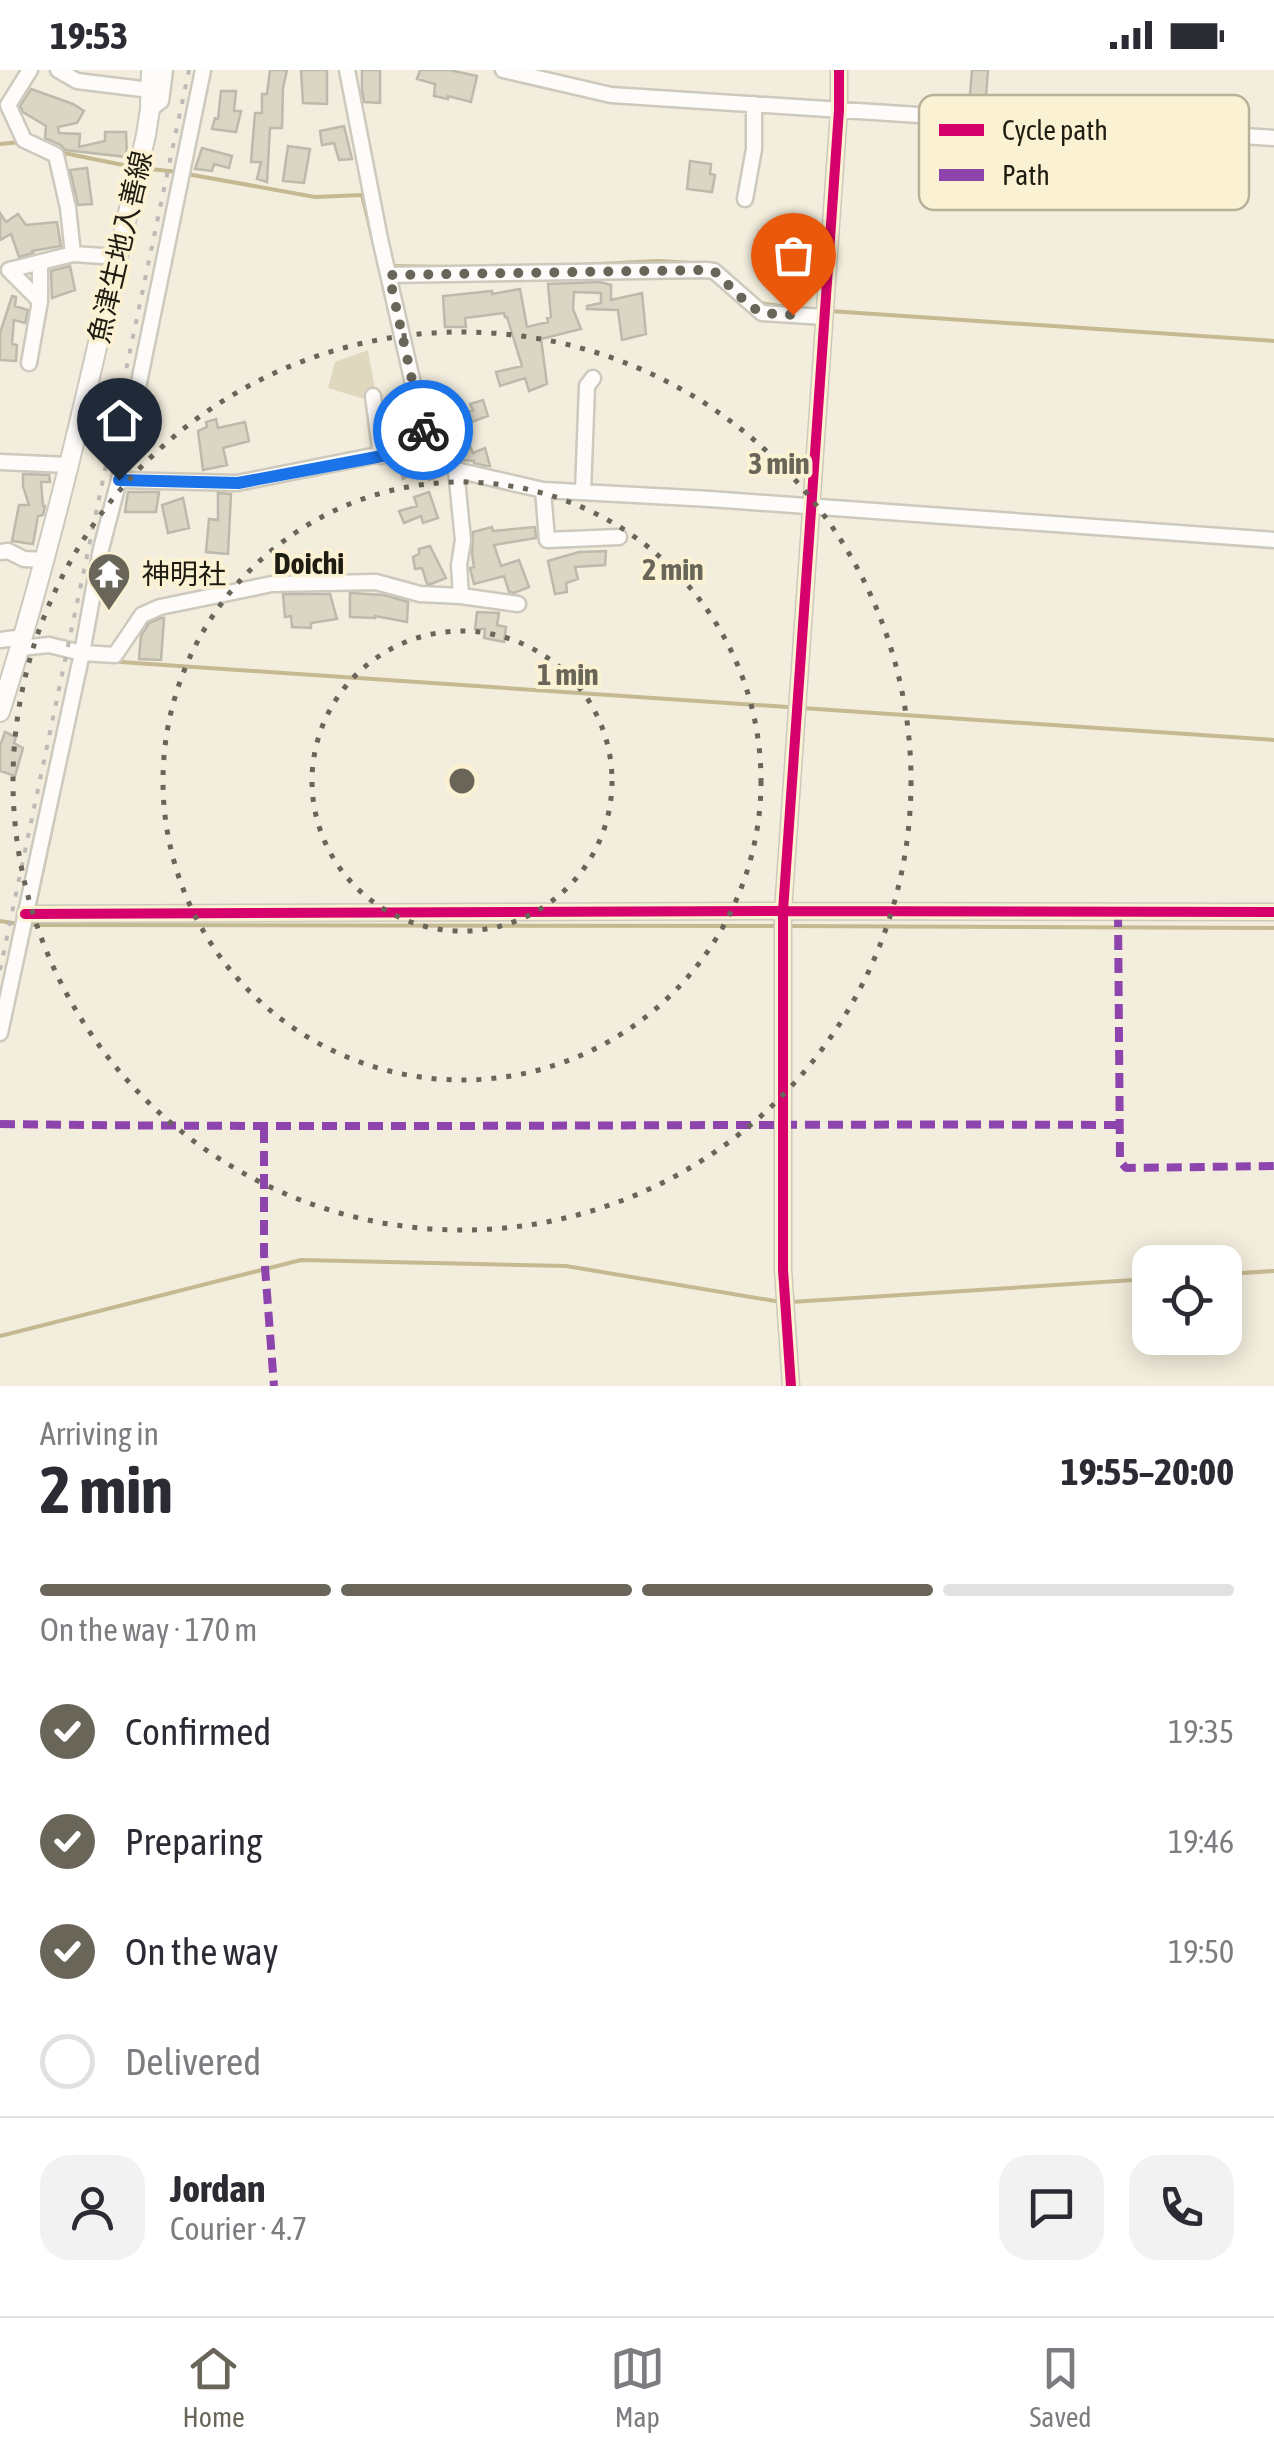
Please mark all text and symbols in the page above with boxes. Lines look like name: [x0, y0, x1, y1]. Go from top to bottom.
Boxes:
text: 19:53: [50, 14, 128, 57]
legend: [919, 95, 1249, 210]
text: Cycle path: [1002, 114, 1108, 146]
street label: 魚津生地入善線: [82, 148, 158, 346]
text: Path: [1002, 159, 1050, 191]
pin: [751, 213, 836, 316]
icon: bag: [766, 228, 821, 283]
pin: [77, 378, 162, 481]
courier: [373, 380, 473, 480]
icon: home: [92, 393, 147, 448]
icon: bike: [396, 403, 451, 458]
text: 3 min: [748, 446, 810, 480]
district label: Doichi: [274, 546, 344, 580]
temple icon: 神明社: [86, 551, 132, 612]
text: 2 min: [642, 552, 704, 586]
place label: 神明社: [142, 558, 226, 590]
text: 1 min: [537, 657, 599, 691]
centre of rings: [444, 763, 480, 799]
map controls: [1132, 1245, 1242, 1355]
button: locate: [1132, 1245, 1242, 1355]
text: Arriving in: [40, 1415, 159, 1452]
text: 19:55–20:00: [1061, 1450, 1234, 1493]
text: 2 min: [40, 1452, 173, 1527]
text: On the way · 170 m: [40, 1611, 257, 1648]
icon: check: [40, 1704, 95, 1759]
text: Confirmed: [125, 1710, 271, 1753]
text: 19:35: [1168, 1713, 1234, 1750]
icon: check: [40, 1814, 95, 1869]
text: Preparing: [125, 1820, 263, 1863]
text: 19:46: [1168, 1823, 1234, 1860]
icon: check: [40, 1924, 95, 1979]
text: On the way: [125, 1930, 278, 1973]
text: 19:50: [1168, 1933, 1234, 1970]
text: Delivered: [125, 2040, 261, 2083]
button: person: [40, 2155, 145, 2260]
button: chat: [999, 2155, 1104, 2260]
button: phone: [1129, 2155, 1234, 2260]
text: Jordan: [170, 2167, 265, 2210]
text: Courier · 4.7: [170, 2210, 307, 2247]
tab: Home: [182, 2341, 245, 2433]
tab: Map: [610, 2341, 665, 2433]
tab: Saved: [1030, 2341, 1092, 2433]

